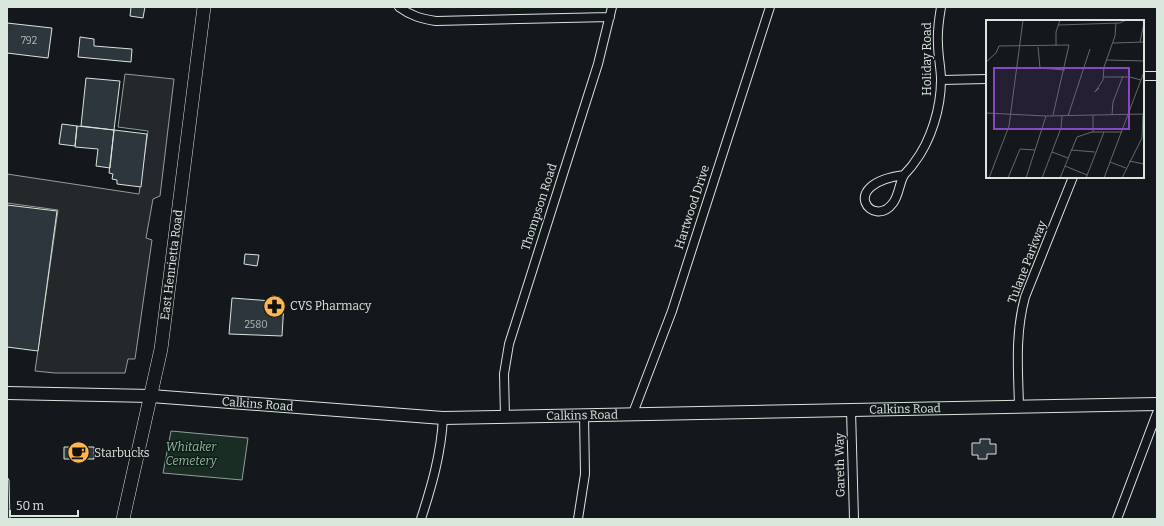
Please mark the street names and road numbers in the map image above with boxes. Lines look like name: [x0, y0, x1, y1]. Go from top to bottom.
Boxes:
street label: Holiday Road: [920, 22, 934, 96]
street label: Thompson Road: [518, 162, 560, 252]
street label: Hartwood Drive: [672, 163, 712, 251]
street label: East Henrietta Road: [158, 209, 185, 321]
street label: Tulane Parkway: [1005, 218, 1049, 305]
street label: Calkins Road: [221, 394, 294, 414]
street label: Calkins Road: [869, 401, 941, 417]
street label: Calkins Road: [546, 408, 618, 423]
street label: Gareth Way: [832, 432, 848, 498]

